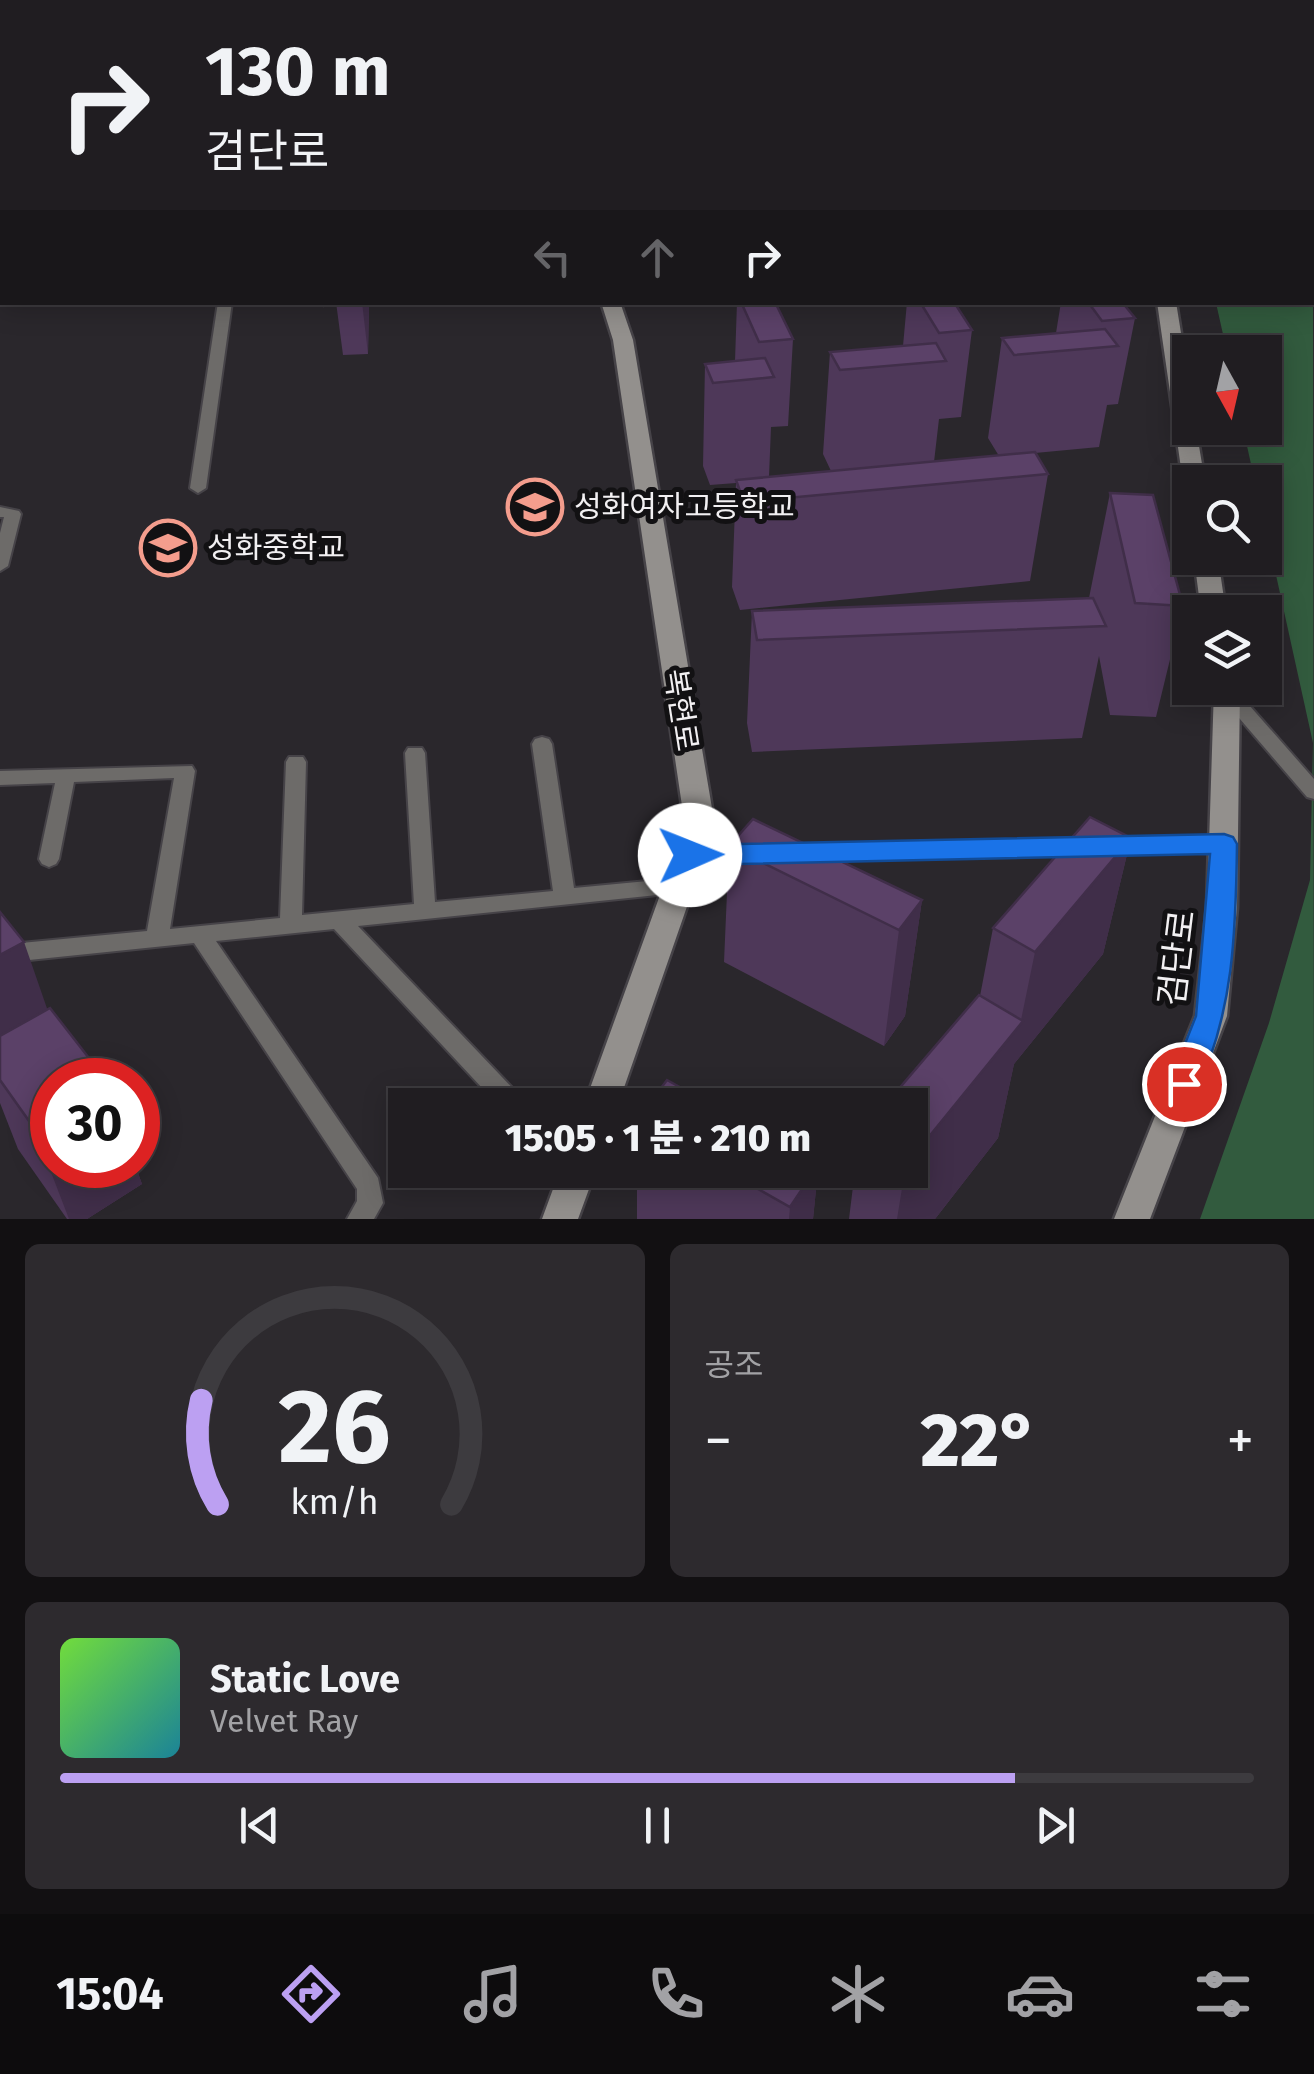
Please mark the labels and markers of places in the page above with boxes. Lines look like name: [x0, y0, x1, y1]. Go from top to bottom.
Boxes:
school or university icon: 성화여자고등학교: [505, 477, 565, 537]
place label: 성화여자고등학교: [574, 489, 795, 525]
school or university icon: 성화중학교: [138, 518, 198, 578]
place label: 성화중학교: [207, 530, 345, 566]
pin: [1142, 1042, 1227, 1127]

